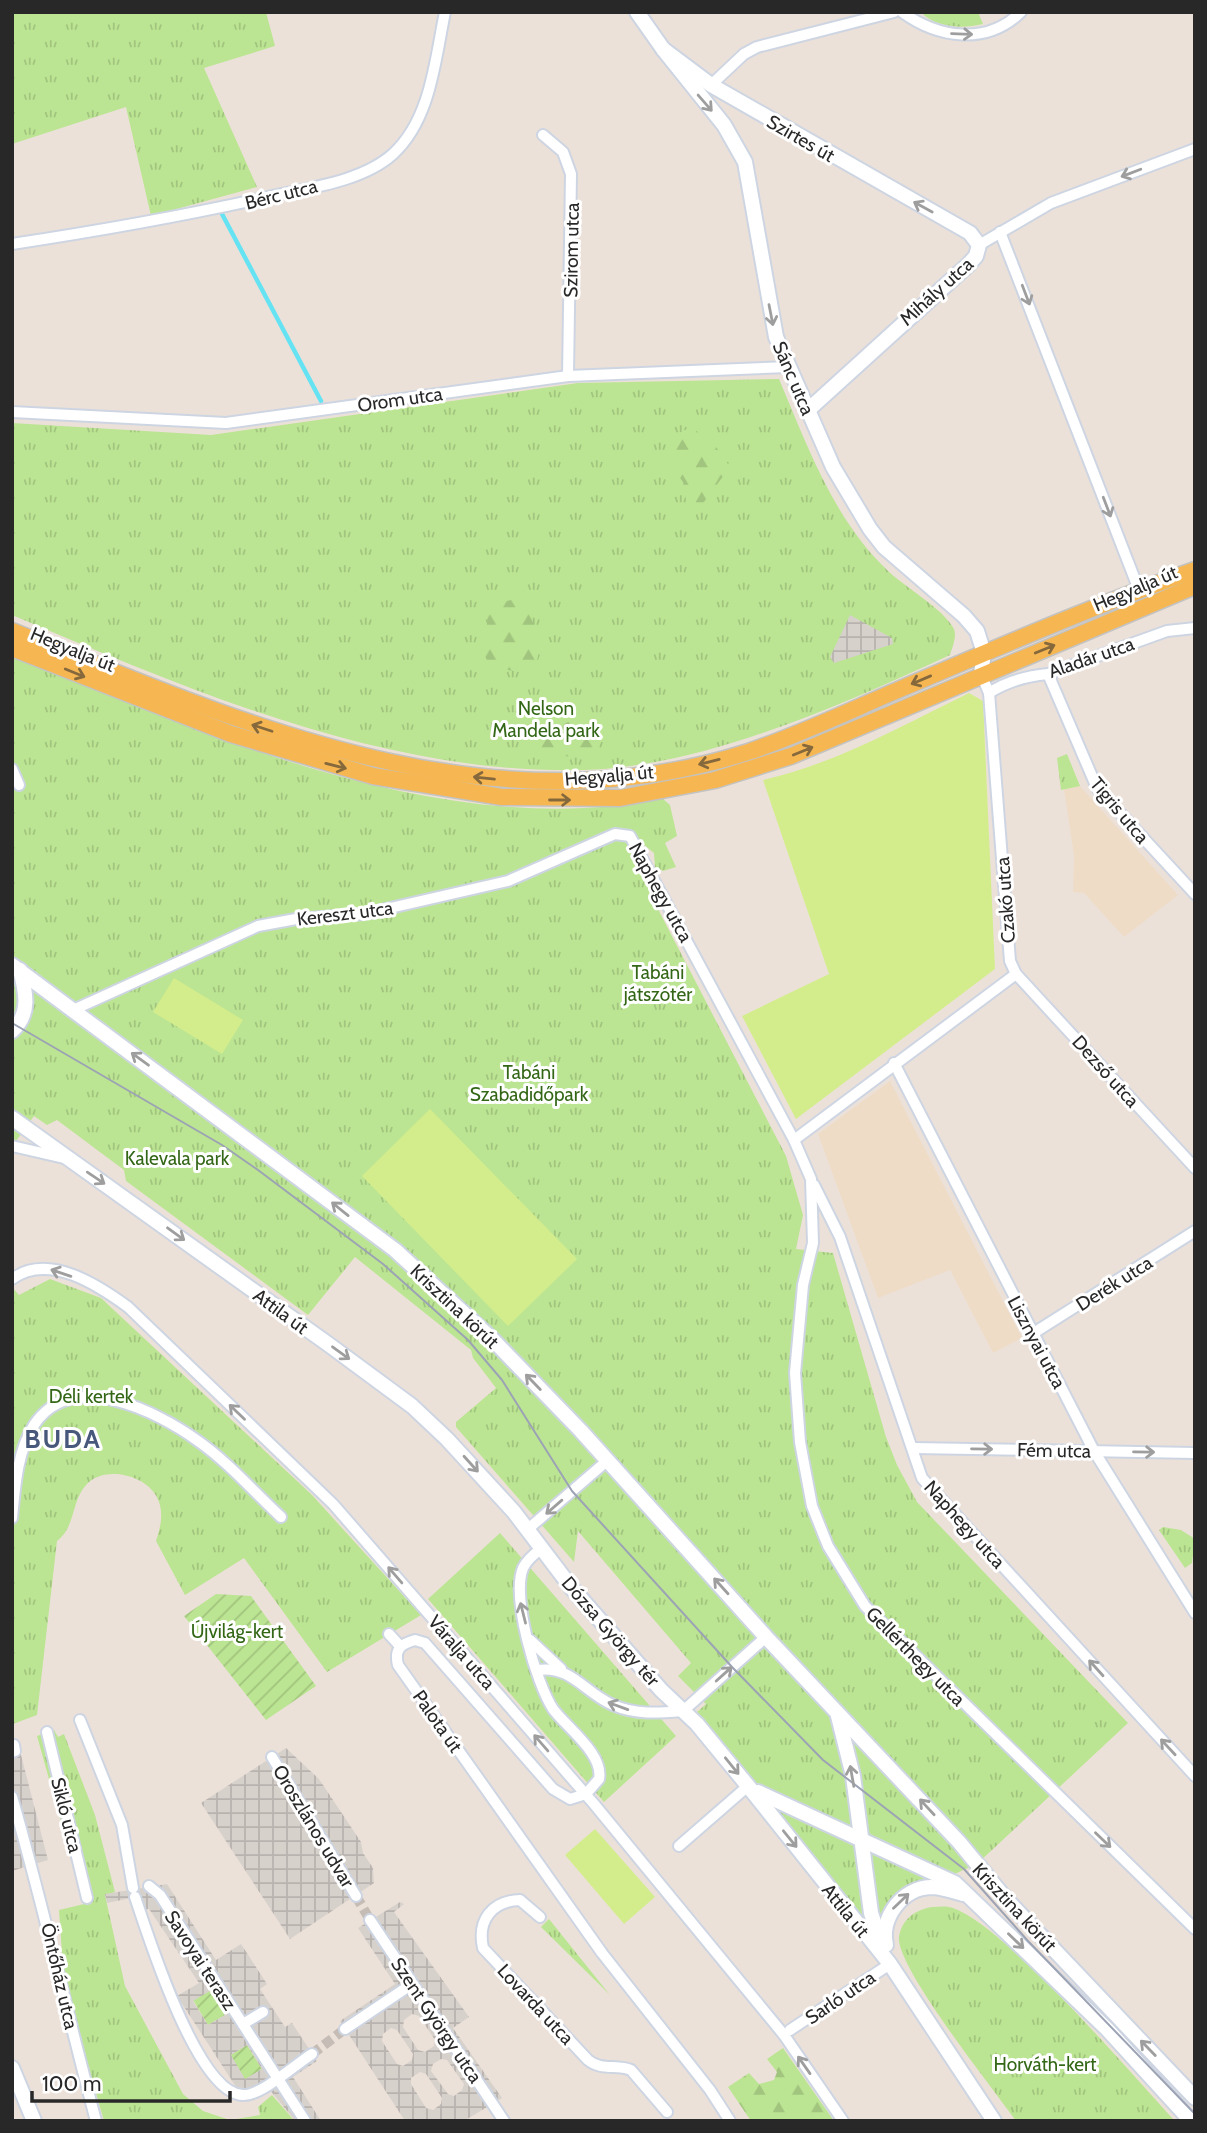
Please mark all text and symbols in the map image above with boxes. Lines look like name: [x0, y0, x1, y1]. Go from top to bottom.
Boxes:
one-way arrow: [950, 28, 973, 41]
one-way arrow: [697, 94, 713, 112]
street label: Szirtes út: [763, 110, 839, 167]
one-way arrow: [1120, 167, 1142, 180]
street label: Bérc utca: [243, 174, 320, 215]
one-way arrow: [913, 200, 934, 213]
street label: Szirom utca: [559, 202, 584, 298]
street label: Mihály utca: [895, 252, 978, 330]
one-way arrow: [1021, 283, 1033, 305]
one-way arrow: [765, 303, 778, 326]
street label: Sánc utca: [768, 338, 819, 418]
street label: Orom utca: [356, 382, 444, 417]
one-way arrow: [1102, 496, 1114, 518]
street label: Hegyalja út: [1090, 560, 1181, 616]
street label: Hegyalja út: [27, 622, 119, 677]
street label: Aladár utca: [1045, 632, 1137, 683]
one-way arrow: [1033, 641, 1055, 654]
one-way arrow: [64, 668, 86, 681]
one-way arrow: [911, 674, 932, 687]
park label: Nelson Mandela park: [492, 697, 600, 742]
one-way arrow: [252, 721, 274, 733]
one-way arrow: [791, 744, 813, 757]
one-way arrow: [698, 756, 721, 769]
one-way arrow: [324, 760, 346, 773]
street label: Hegyalja út: [564, 760, 655, 791]
one-way arrow: [473, 771, 496, 784]
street label: Tigris utca: [1085, 772, 1154, 848]
one-way arrow: [548, 793, 571, 807]
street label: Naphegy utca: [624, 838, 697, 946]
street label: Czakó utca: [991, 856, 1020, 944]
street label: Kereszt utca: [296, 896, 395, 931]
park label: Tabáni játszótér: [623, 961, 692, 1006]
street label: Dezső utca: [1067, 1031, 1144, 1112]
one-way arrow: [131, 1052, 150, 1066]
park label: Tabáni Szabadidőpark: [470, 1061, 589, 1106]
park label: Kalevala park: [125, 1147, 230, 1170]
one-way arrow: [86, 1171, 106, 1185]
one-way arrow: [332, 1201, 350, 1217]
one-way arrow: [167, 1227, 185, 1242]
street label: Derék utca: [1072, 1251, 1157, 1316]
street label: Krisztina körút: [406, 1259, 504, 1354]
one-way arrow: [50, 1266, 72, 1278]
street label: Attila út: [249, 1284, 313, 1339]
street label: Lisznyai utca: [1003, 1292, 1071, 1393]
one-way arrow: [331, 1346, 349, 1361]
one-way arrow: [525, 1373, 542, 1390]
park label: Déli kertek: [49, 1385, 134, 1408]
one-way arrow: [229, 1403, 246, 1420]
district label: BUDA: [24, 1423, 102, 1455]
street label: Fém utca: [1017, 1438, 1091, 1463]
one-way arrow: [970, 1442, 993, 1456]
one-way arrow: [1133, 1445, 1156, 1459]
one-way arrow: [463, 1455, 479, 1473]
street label: Naphegy utca: [919, 1476, 1010, 1573]
one-way arrow: [545, 1499, 563, 1515]
one-way arrow: [387, 1566, 403, 1584]
street label: Dózsa György tér: [557, 1572, 665, 1691]
one-way arrow: [712, 1578, 729, 1595]
one-way arrow: [515, 1602, 529, 1625]
street label: Gellérthegy utca: [861, 1602, 970, 1711]
street label: Váralja utca: [423, 1610, 500, 1694]
park label: Újvilág-kert: [191, 1619, 284, 1643]
one-way arrow: [1087, 1660, 1104, 1677]
one-way arrow: [715, 1666, 733, 1682]
street label: Palota út: [408, 1686, 468, 1757]
one-way arrow: [608, 1699, 630, 1711]
one-way arrow: [533, 1734, 549, 1752]
one-way arrow: [1160, 1738, 1176, 1756]
one-way arrow: [724, 1757, 740, 1775]
street label: Oroszlános udvar: [268, 1761, 359, 1892]
one-way arrow: [845, 1765, 858, 1788]
street label: Sikló utca: [46, 1775, 87, 1855]
one-way arrow: [918, 1799, 935, 1816]
one-way arrow: [783, 1830, 798, 1848]
one-way arrow: [1094, 1831, 1111, 1848]
street label: Krisztina körút: [968, 1858, 1062, 1957]
street label: Attila út: [817, 1879, 875, 1942]
one-way arrow: [893, 1893, 910, 1910]
street label: Savoyai terasz: [160, 1906, 241, 2014]
street label: Öntőház utca: [36, 1921, 83, 2032]
one-way arrow: [1007, 1932, 1024, 1949]
street label: Szent György utca: [386, 1953, 487, 2087]
street label: Lovarda utca: [493, 1959, 579, 2049]
street label: Sarló utca: [801, 1966, 880, 2029]
one-way arrow: [1139, 2040, 1156, 2057]
park label: Horváth-kert: [994, 2053, 1097, 2076]
one-way arrow: [797, 2056, 811, 2075]
scale bar: [32, 2060, 229, 2104]
text: 100 m: [42, 2071, 101, 2096]

